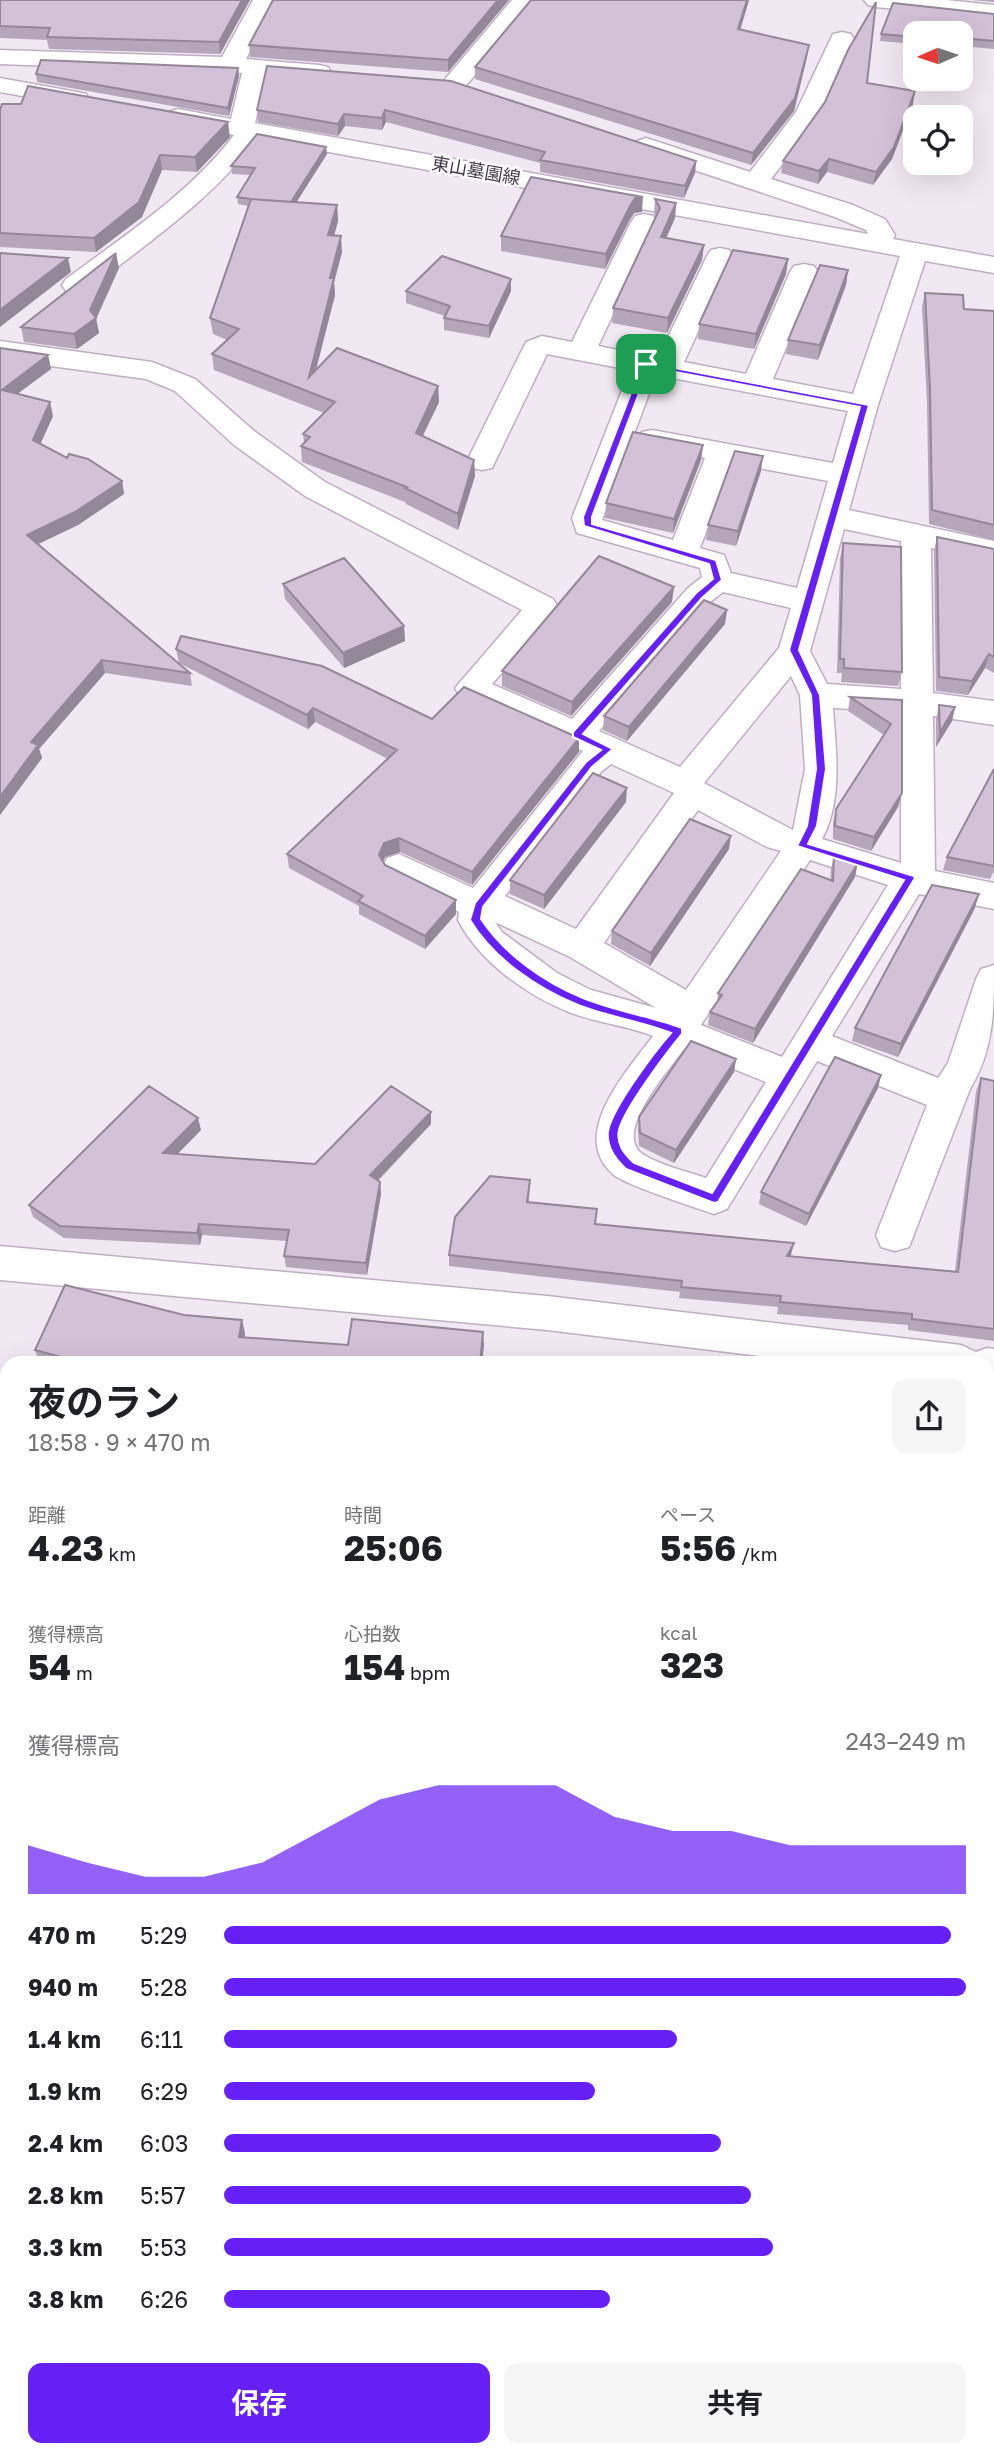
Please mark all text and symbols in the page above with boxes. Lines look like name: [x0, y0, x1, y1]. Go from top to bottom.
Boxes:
north arrow: [903, 21, 973, 91]
map controls: [903, 21, 973, 175]
button: locate: [903, 105, 973, 175]
street label: 東山墓園線: [430, 151, 522, 189]
pin: [616, 334, 676, 394]
icon: arrive: [627, 345, 665, 383]
text: 夜のラン: [28, 1379, 180, 1424]
button: share: [892, 1379, 966, 1453]
text: 18:58 · 9 × 470 m: [28, 1428, 211, 1456]
text: 距離: [28, 1503, 66, 1526]
text: 時間: [344, 1503, 382, 1526]
text: ペース: [660, 1503, 716, 1526]
text: 4.23: [28, 1527, 104, 1569]
text: 25:06: [344, 1527, 443, 1569]
text: 5:56: [660, 1527, 736, 1569]
text: km: [104, 1542, 136, 1565]
text: /km: [736, 1542, 778, 1565]
text: kcal: [660, 1621, 698, 1644]
text: 獲得標高: [28, 1622, 104, 1645]
text: 心拍数: [344, 1622, 401, 1645]
text: 323: [660, 1644, 724, 1686]
text: 54: [28, 1646, 71, 1688]
text: 154: [344, 1646, 405, 1688]
text: m: [71, 1661, 93, 1684]
text: bpm: [405, 1661, 450, 1684]
text: 243–249 m: [846, 1727, 966, 1755]
text: 獲得標高: [28, 1731, 120, 1759]
text: 470 m: [28, 1921, 96, 1949]
text: 5:29: [140, 1921, 188, 1949]
text: 940 m: [28, 1973, 98, 2001]
text: 5:28: [140, 1973, 188, 2001]
text: 1.4 km: [28, 2025, 101, 2053]
text: 6:11: [140, 2025, 183, 2053]
text: 1.9 km: [28, 2077, 101, 2105]
text: 6:29: [140, 2077, 188, 2105]
text: 2.4 km: [28, 2129, 103, 2157]
text: 6:03: [140, 2129, 189, 2157]
text: 2.8 km: [28, 2181, 103, 2209]
text: 5:57: [140, 2181, 186, 2209]
text: 3.3 km: [28, 2233, 103, 2261]
text: 5:53: [140, 2233, 187, 2261]
text: 3.8 km: [28, 2285, 103, 2313]
text: 6:26: [140, 2285, 188, 2313]
button: 保存: [28, 2363, 490, 2443]
button: 共有: [504, 2363, 966, 2443]

